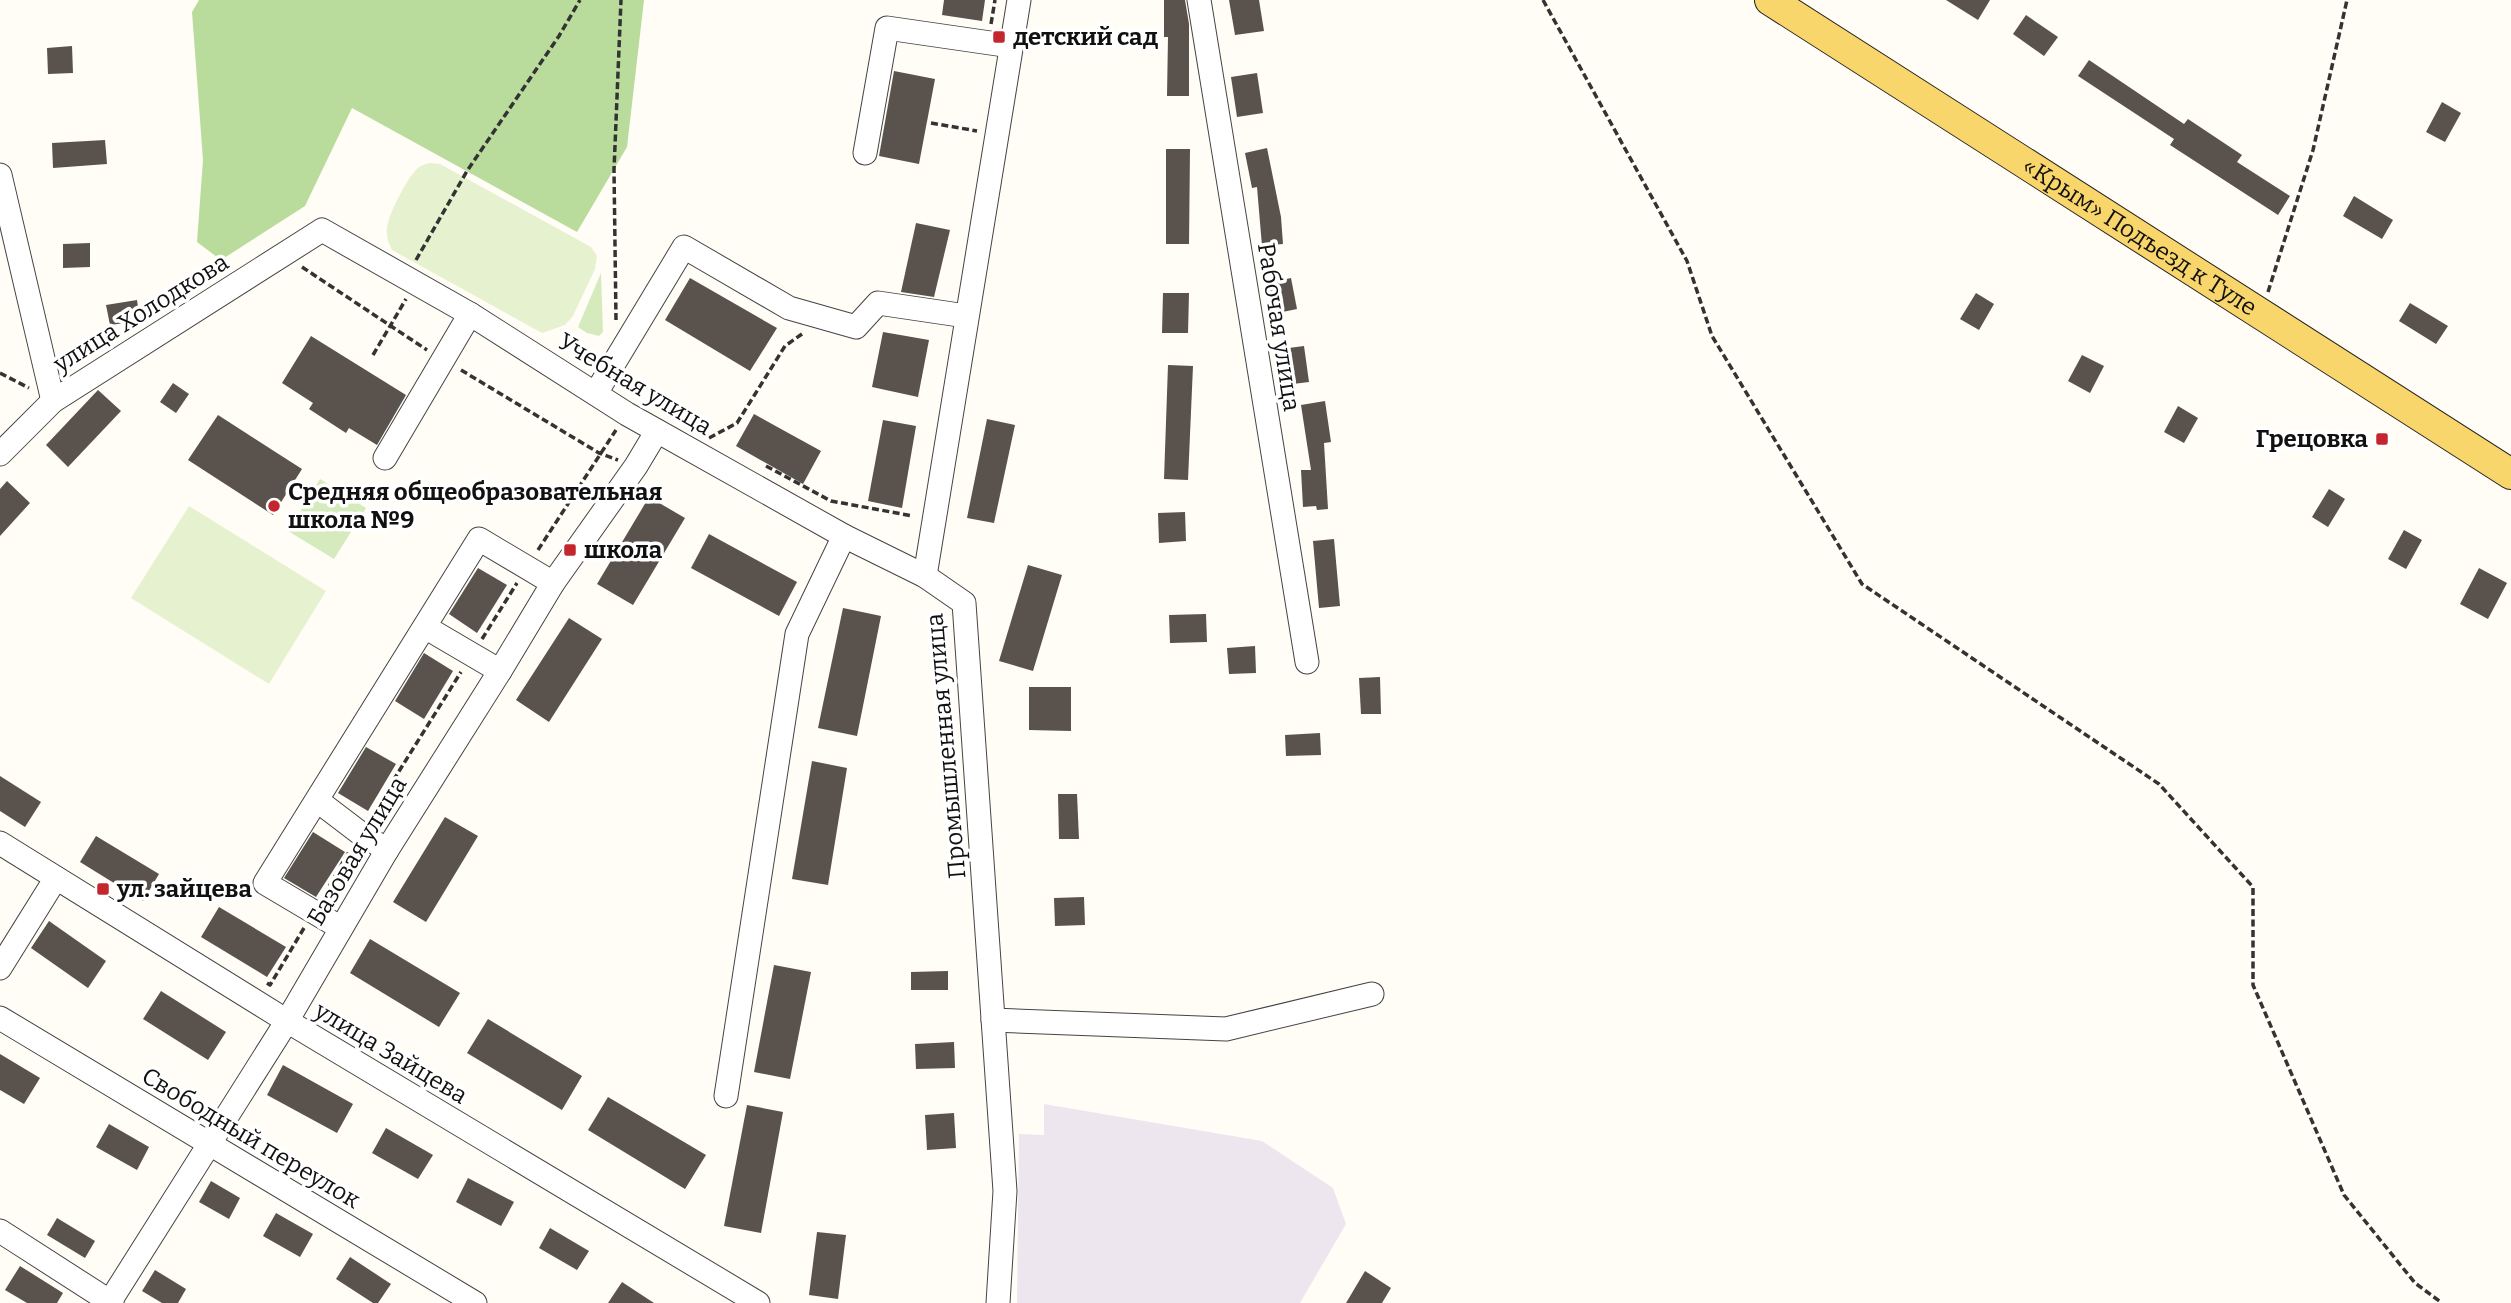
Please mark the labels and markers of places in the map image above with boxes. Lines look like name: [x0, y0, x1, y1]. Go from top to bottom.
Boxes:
place label: детский сад: [1013, 23, 1159, 51]
marker: детский сад: [991, 29, 1007, 45]
place label: Грецовка: [2256, 425, 2369, 453]
marker: Грецовка: [2374, 431, 2390, 447]
place label: Средняя общеобразовательная школа №9: [288, 478, 662, 534]
marker: Средняя общеобразовательная школа №9: [266, 498, 282, 514]
place label: школа: [584, 536, 663, 564]
marker: школа: [562, 542, 578, 558]
place label: ул. зайцева: [116, 875, 252, 903]
marker: ул. зайцева: [95, 881, 111, 897]

